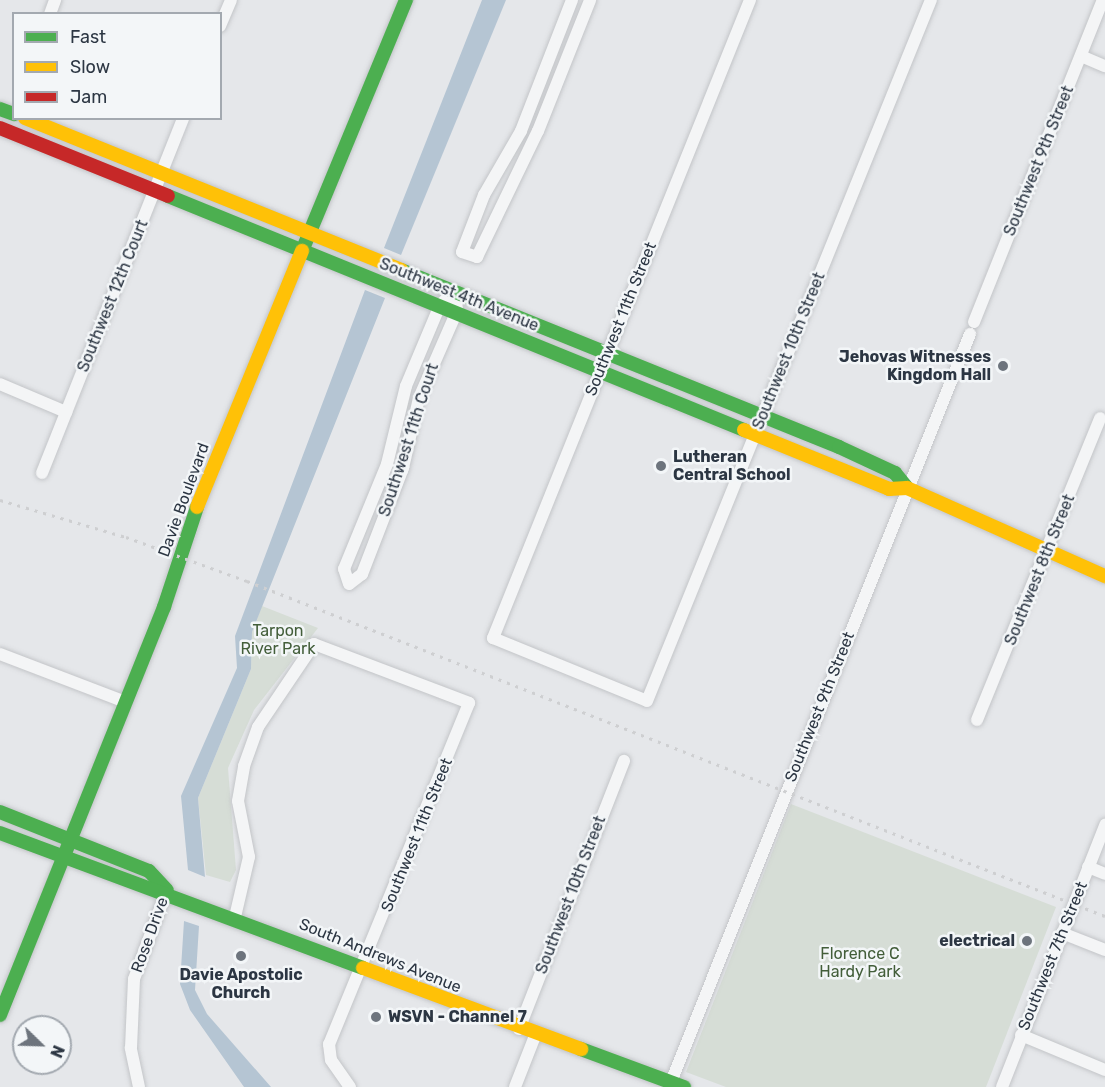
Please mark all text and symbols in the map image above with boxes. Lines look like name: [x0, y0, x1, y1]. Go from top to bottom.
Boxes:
legend: [12, 12, 222, 120]
text: Fast: [70, 26, 106, 48]
text: Slow: [70, 56, 110, 78]
street label: Southwest 9th Street: [1000, 83, 1078, 239]
text: Jam: [70, 86, 107, 108]
street label: Southwest 12th Court: [74, 217, 152, 375]
street label: Southwest 11th Street: [581, 239, 661, 399]
street label: Southwest 4th Avenue: [376, 254, 542, 336]
street label: Southwest 10th Street: [749, 270, 829, 432]
place label: Jehovas Witnesses Kingdom Hall: [839, 347, 991, 385]
marker: Jehovas Witnesses Kingdom Hall: [996, 359, 1010, 373]
street label: Southwest 11th Court: [375, 361, 443, 519]
street label: Davie Boulevard: [154, 440, 214, 560]
place label: Lutheran Central School: [673, 447, 791, 485]
marker: Lutheran Central School: [654, 459, 668, 473]
street label: Southwest 8th Street: [1001, 492, 1079, 648]
park label: Tarpon River Park: [240, 621, 316, 659]
street label: Southwest 9th Street: [781, 629, 859, 785]
street label: Southwest 11th Street: [377, 755, 457, 915]
street label: Southwest 10th Street: [532, 813, 610, 977]
street label: Southwest 7th Street: [1014, 879, 1092, 1033]
street label: Rose Drive: [127, 895, 173, 975]
street label: South Andrews Avenue: [296, 915, 464, 997]
place label: electrical: [939, 931, 1015, 951]
marker: electrical: [1020, 934, 1034, 948]
park label: Florence C Hardy Park: [819, 944, 901, 982]
marker: Davie Apostolic Church: [234, 949, 248, 963]
place label: Davie Apostolic Church: [179, 965, 303, 1003]
place label: WSVN - Channel 7: [388, 1007, 527, 1027]
marker: WSVN - Channel 7: [369, 1010, 383, 1024]
north arrow: [12, 1015, 72, 1075]
text: N: [46, 1042, 68, 1060]

